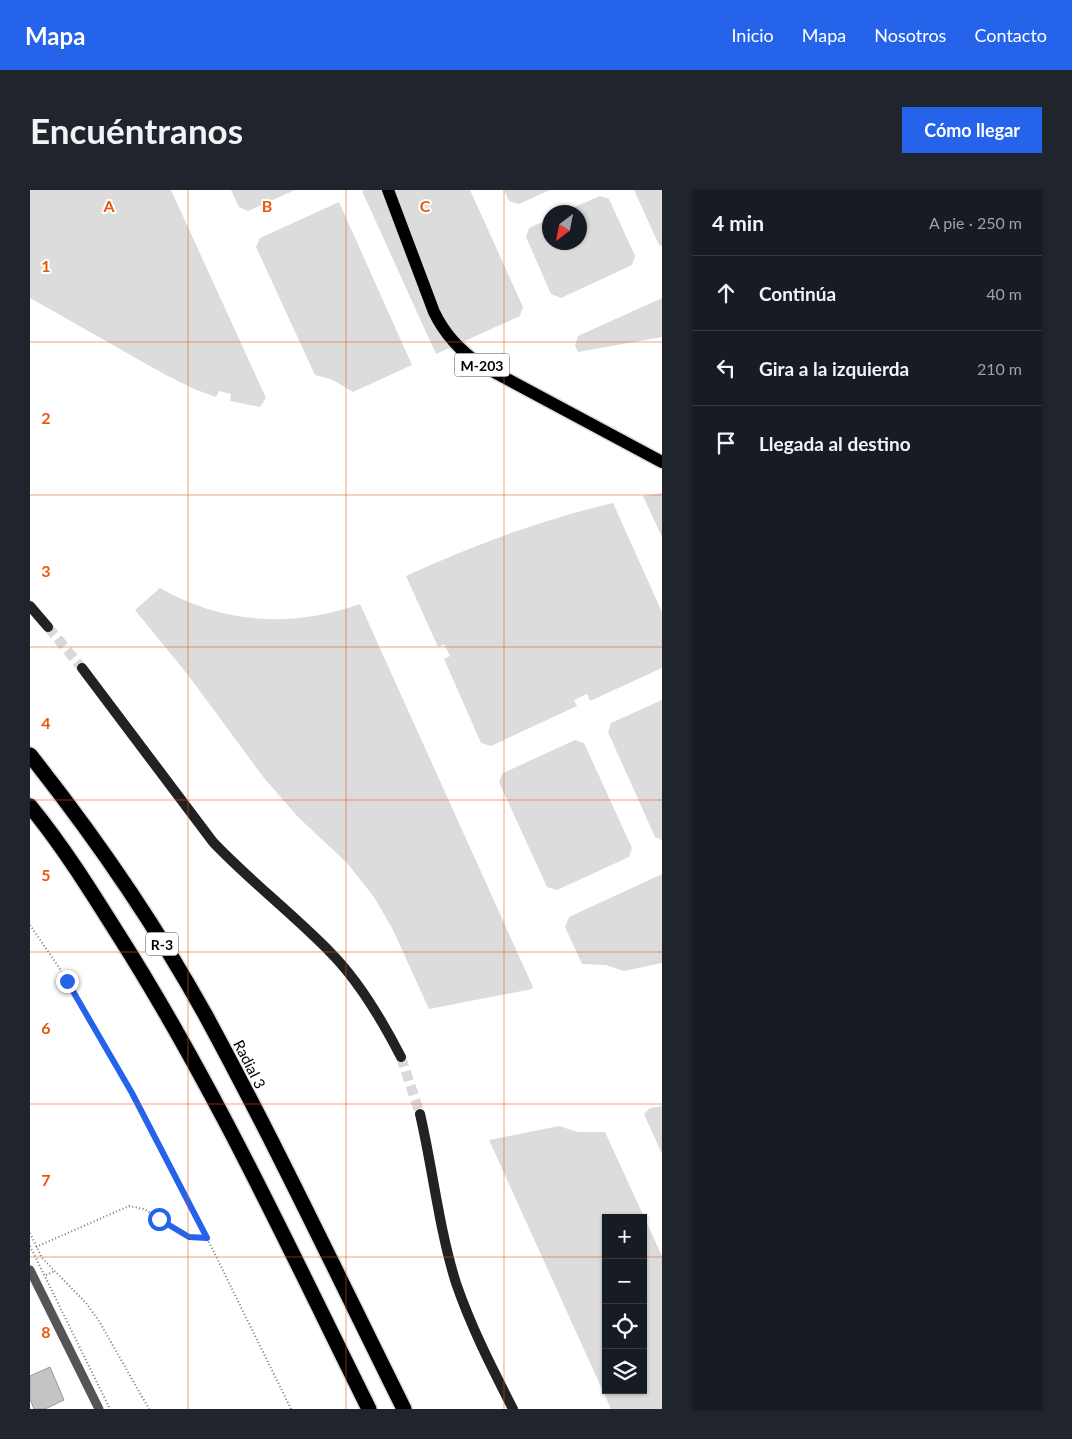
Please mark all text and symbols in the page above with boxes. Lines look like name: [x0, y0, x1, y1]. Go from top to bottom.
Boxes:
text: Mapa: [25, 21, 85, 50]
text: Inicio: [731, 24, 774, 46]
text: Mapa: [802, 24, 846, 46]
text: Nosotros: [874, 24, 946, 46]
text: Contacto: [974, 24, 1047, 46]
button: Cómo llegar: [902, 107, 1042, 153]
text: Encuéntranos: [30, 109, 243, 151]
text: A: [102, 196, 115, 215]
text: B: [262, 196, 272, 215]
text: C: [420, 196, 431, 215]
north arrow: [542, 205, 587, 250]
text: 4 min: [712, 210, 764, 235]
text: A pie · 250 m: [929, 213, 1022, 232]
text: 1: [41, 256, 51, 275]
icon: ahead: [712, 279, 740, 307]
text: Continúa: [759, 282, 836, 305]
text: 40 m: [986, 284, 1022, 303]
road number: M-203: [454, 354, 510, 376]
icon: left: [712, 354, 740, 382]
text: Gira a la izquierda: [759, 357, 909, 380]
text: 210 m: [977, 359, 1022, 378]
text: 2: [41, 408, 51, 427]
icon: arrive: [712, 429, 740, 457]
text: Llegada al destino: [759, 432, 911, 455]
text: 3: [41, 561, 51, 580]
text: 4: [41, 713, 51, 732]
text: 5: [41, 865, 51, 884]
road number: R-3: [146, 932, 178, 956]
route end: [56, 970, 79, 993]
text: 6: [41, 1018, 51, 1037]
street label: Radial 3: [230, 1037, 270, 1091]
text: 7: [41, 1170, 51, 1189]
route start: [148, 1208, 171, 1231]
map controls: [602, 1214, 647, 1394]
button: +: [602, 1214, 647, 1259]
button: −: [602, 1259, 647, 1304]
button: locate: [602, 1304, 647, 1349]
text: 8: [41, 1322, 51, 1341]
button: layers: [602, 1349, 647, 1394]

